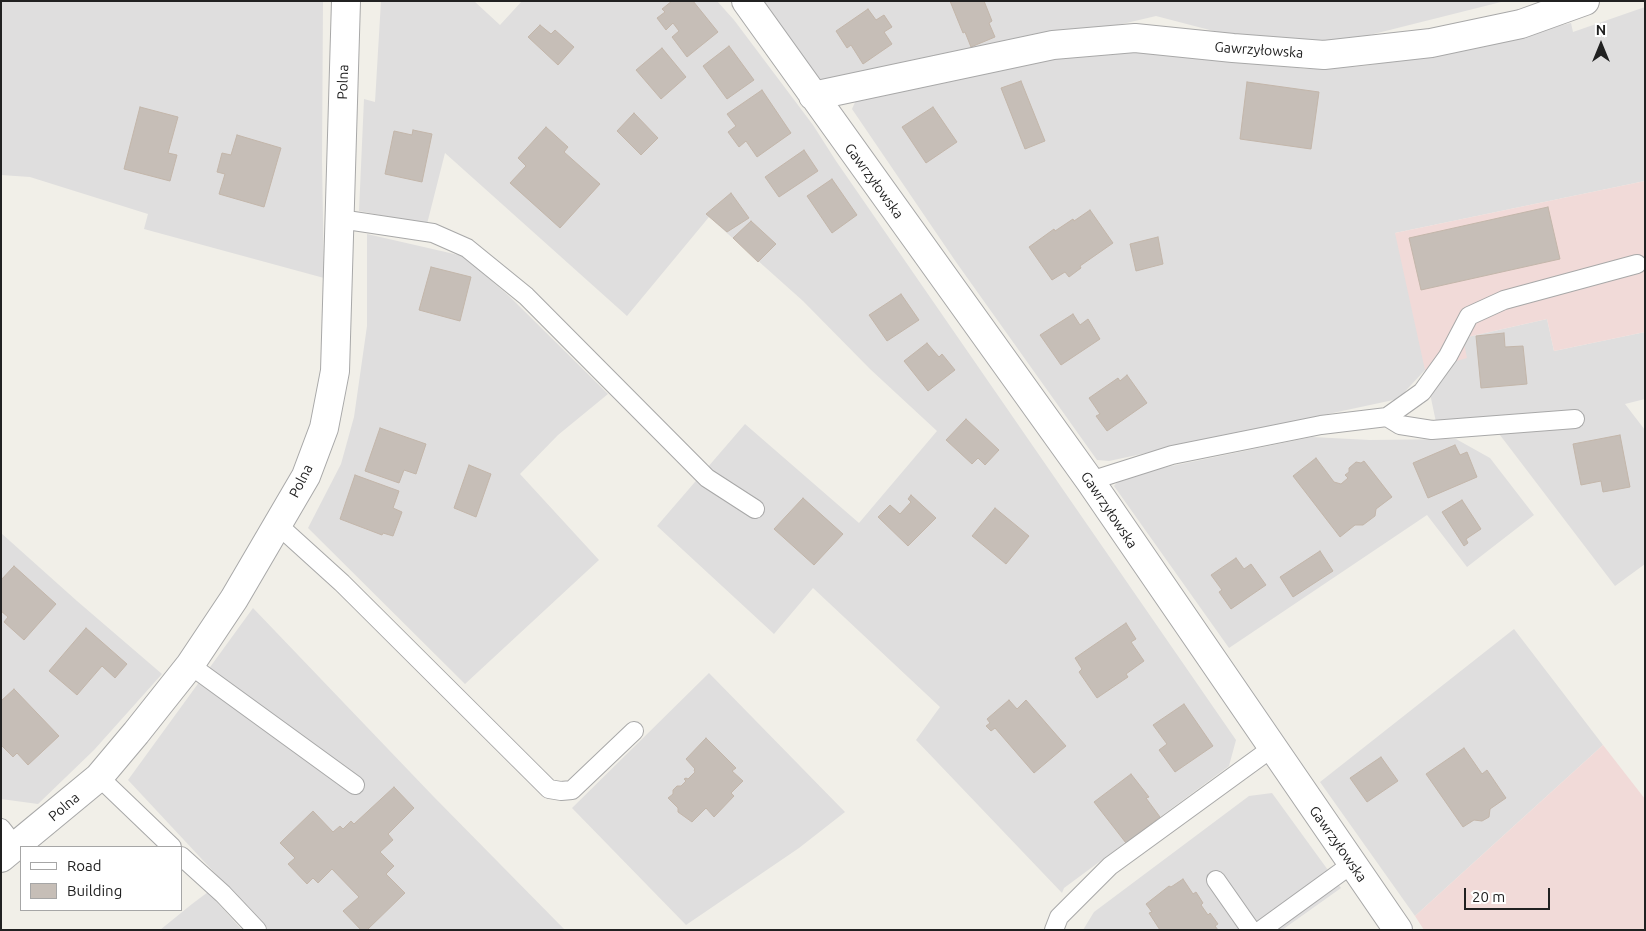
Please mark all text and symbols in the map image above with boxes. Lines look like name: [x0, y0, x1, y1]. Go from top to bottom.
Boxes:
north arrow: [1576, 20, 1626, 70]
text: N: [1596, 22, 1606, 38]
street label: Gawrzyłowska: [1214, 39, 1304, 61]
street label: Polna: [334, 64, 352, 100]
street label: Gawrzyłowska: [841, 140, 907, 222]
street label: Polna: [286, 461, 316, 501]
street label: Gawrzyłowska: [1077, 468, 1141, 552]
street label: Polna: [45, 789, 83, 825]
street label: Gawrzyłowska: [1306, 803, 1370, 885]
legend: [20, 846, 182, 911]
text: Road: [67, 857, 102, 874]
scale bar: [1466, 878, 1552, 910]
text: Building: [67, 882, 122, 899]
text: 20 m: [1472, 888, 1505, 905]

